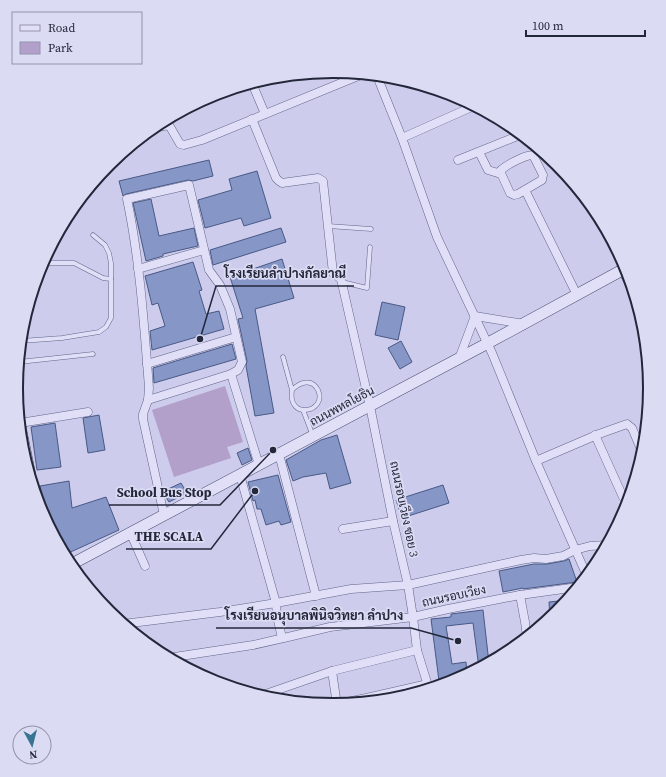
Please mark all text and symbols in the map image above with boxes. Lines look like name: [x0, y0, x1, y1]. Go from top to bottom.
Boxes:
legend: [12, 12, 142, 64]
scale bar: [526, 12, 645, 38]
text: 100 m: [532, 18, 564, 34]
text: Road: [48, 20, 75, 36]
text: Park: [48, 40, 73, 56]
callout: โรงเรียนลำปางกัลยาณี: [216, 261, 354, 286]
text: โรงเรียนลำปางกัลยาณี: [223, 264, 346, 282]
street label: ถนนพหลโยธิน: [307, 382, 377, 430]
street label: ถนนรอบเวียง ซอย 3: [386, 459, 422, 559]
callout: School Bus Stop: [109, 480, 220, 505]
text: School Bus Stop: [117, 484, 211, 501]
callout: THE SCALA: [126, 524, 211, 549]
text: THE SCALA: [135, 528, 204, 545]
street label: ถนนรอบเวียง: [421, 581, 487, 611]
callout: โรงเรียนอนุบาลพินิจวิทยา ลำปาง: [216, 603, 411, 628]
text: โรงเรียนอนุบาลพินิจวิทยา ลำปาง: [224, 606, 403, 626]
north arrow: [12, 725, 52, 765]
text: N: [28, 746, 38, 762]

